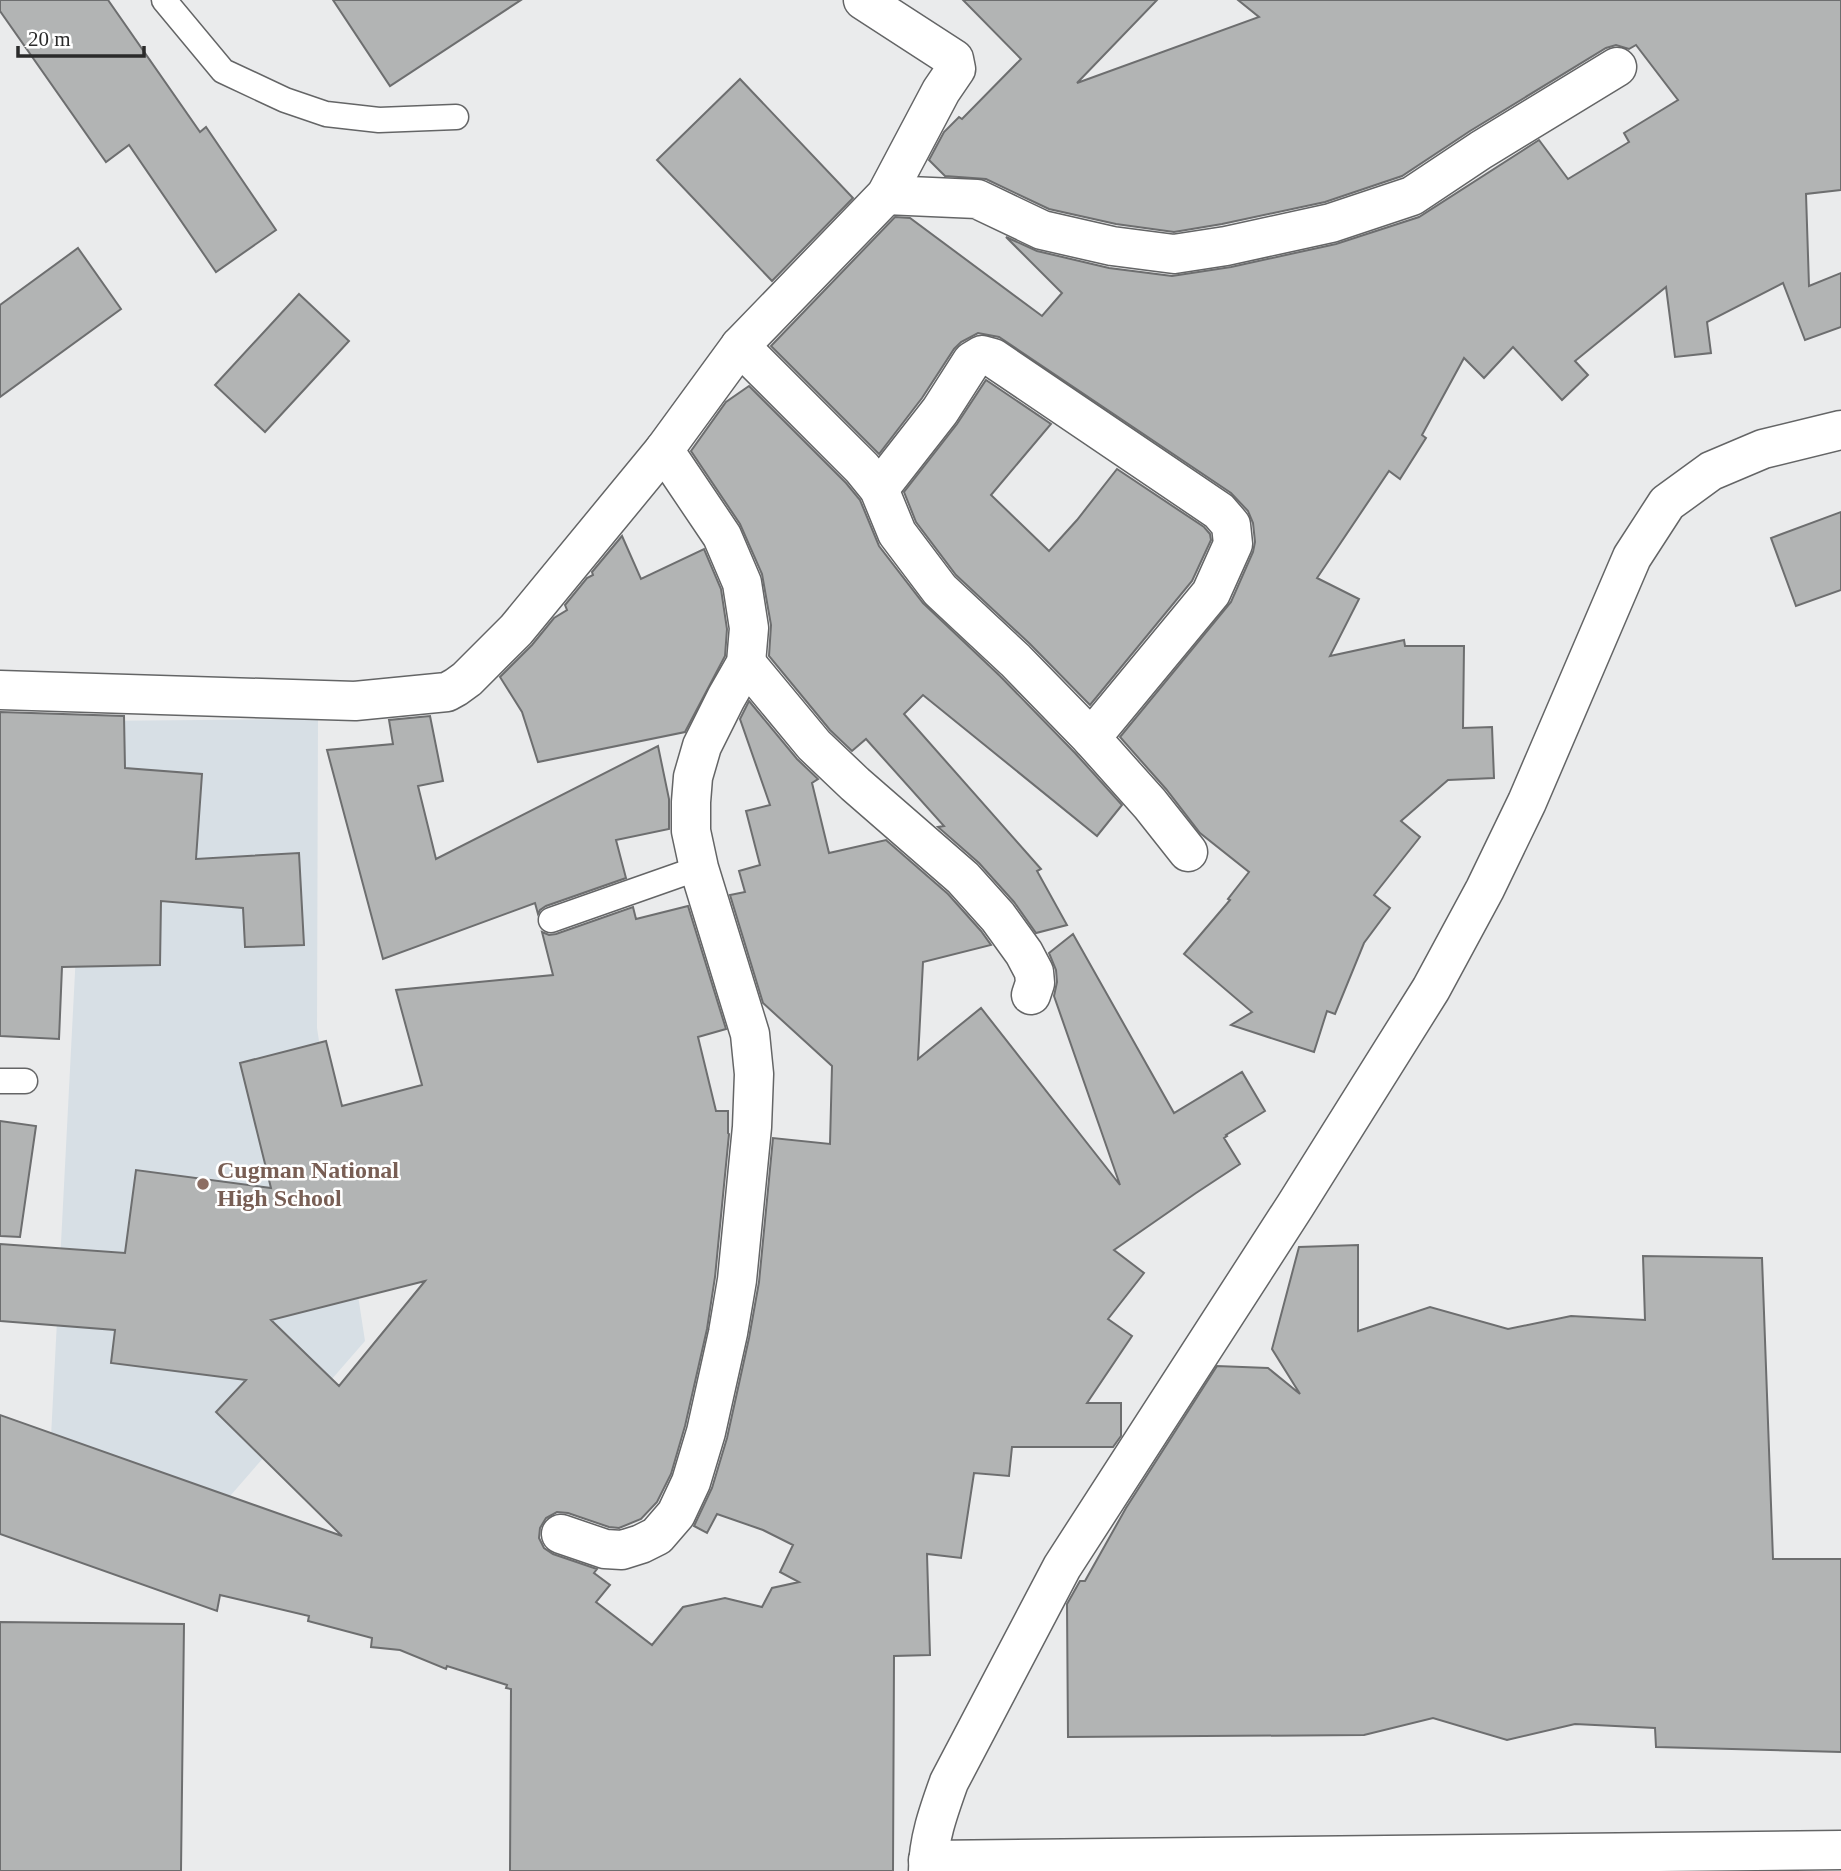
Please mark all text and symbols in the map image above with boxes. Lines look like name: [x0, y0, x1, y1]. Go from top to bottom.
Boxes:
scale bar: [18, 14, 144, 58]
text: 20 m: [28, 27, 71, 51]
place label: Cugman National High School: [217, 1157, 399, 1211]
marker: Cugman National High School: [195, 1176, 211, 1192]

